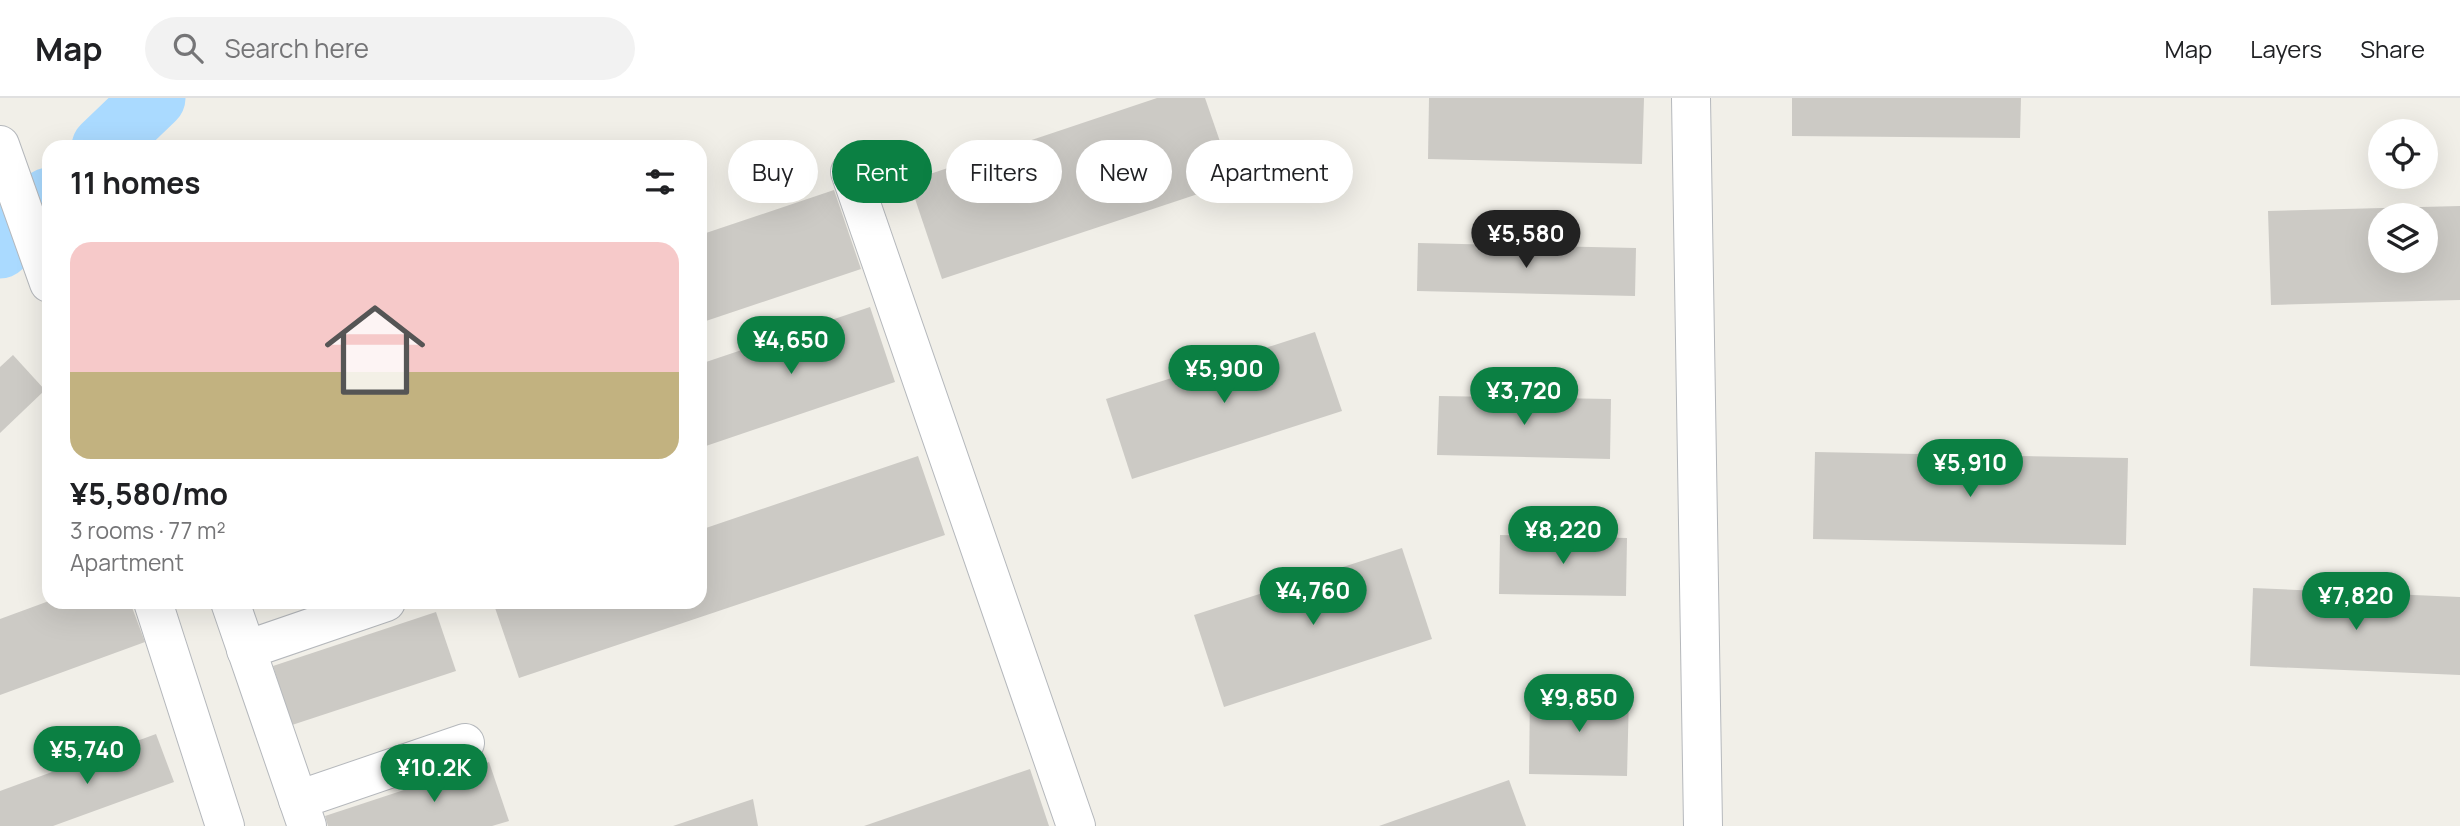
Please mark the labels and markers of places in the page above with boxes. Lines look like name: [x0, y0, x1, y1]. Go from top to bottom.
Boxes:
pin: ¥5,580: [1469, 211, 1583, 270]
pin: ¥4,650: [734, 316, 848, 376]
pin: ¥5,900: [1167, 345, 1281, 405]
pin: ¥3,720: [1467, 368, 1581, 427]
pin: ¥5,910: [1913, 440, 2027, 499]
pin: ¥8,220: [1506, 506, 1620, 566]
pin: ¥4,760: [1256, 568, 1370, 627]
pin: ¥7,820: [2299, 573, 2413, 632]
pin: ¥9,850: [1522, 674, 1636, 734]
pin: ¥5,740: [30, 726, 144, 786]
pin: ¥10.2K: [377, 744, 491, 804]

